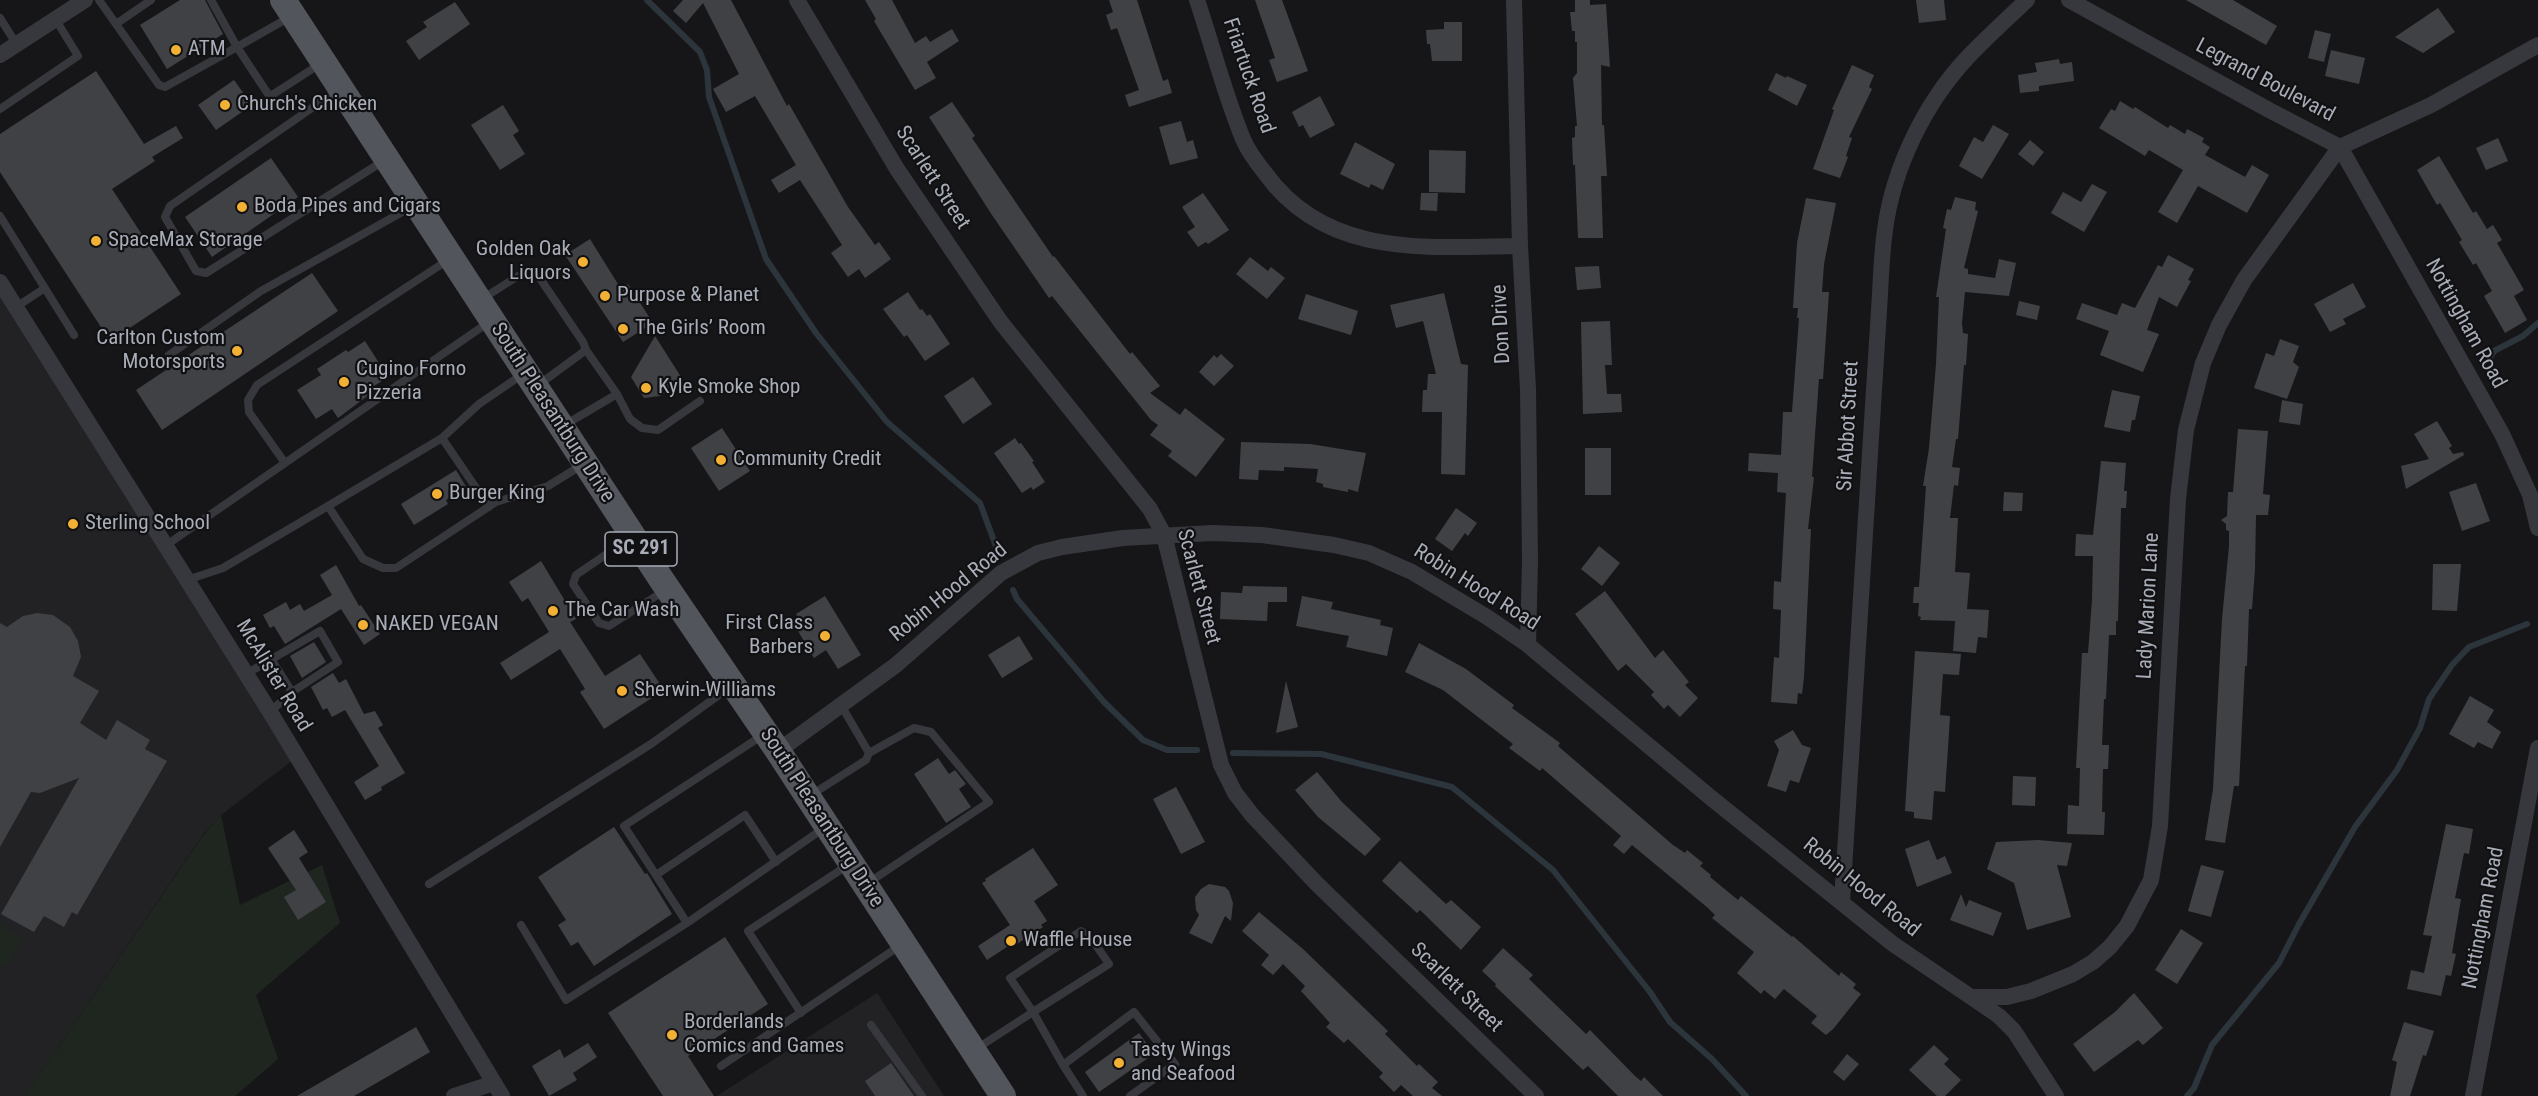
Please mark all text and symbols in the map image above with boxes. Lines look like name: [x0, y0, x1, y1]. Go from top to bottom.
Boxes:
street label: Friartuck Road: [1216, 15, 1280, 137]
street label: Legrand Boulevard: [2191, 34, 2339, 128]
place label: ATM: [188, 37, 226, 63]
marker: ATM: [169, 43, 183, 57]
place label: Church's Chicken: [237, 92, 377, 118]
marker: Church's Chicken: [218, 98, 232, 112]
street label: Scarlett Street: [889, 122, 975, 234]
place label: Boda Pipes and Cigars: [254, 194, 441, 220]
marker: Boda Pipes and Cigars: [235, 200, 249, 214]
place label: SpaceMax Storage: [108, 228, 262, 254]
marker: SpaceMax Storage: [89, 234, 103, 248]
place label: Golden Oak Liquors: [476, 237, 571, 287]
marker: Golden Oak Liquors: [576, 255, 590, 269]
street label: Nottingham Road: [2419, 255, 2511, 393]
place label: Purpose & Planet: [617, 283, 759, 309]
street label: Don Drive: [1487, 284, 1517, 364]
marker: Purpose & Planet: [598, 289, 612, 303]
place label: The Girls’ Room: [635, 316, 766, 342]
street label: South Pleasantburg Drive: [485, 319, 619, 507]
marker: The Girls’ Room: [616, 322, 630, 336]
place label: Carlton Custom Motorsports: [96, 326, 225, 376]
marker: Carlton Custom Motorsports: [230, 344, 244, 358]
place label: Cugino Forno Pizzeria: [356, 357, 466, 407]
street label: Sir Abbot Street: [1833, 360, 1865, 492]
marker: Cugino Forno Pizzeria: [337, 375, 351, 389]
place label: Kyle Smoke Shop: [658, 375, 800, 401]
marker: Kyle Smoke Shop: [639, 381, 653, 395]
place label: Community Credit: [733, 447, 881, 473]
marker: Community Credit: [714, 453, 728, 467]
place label: Burger King: [449, 481, 545, 507]
marker: Burger King: [430, 487, 444, 501]
place label: Sterling School: [85, 511, 210, 537]
marker: Sterling School: [66, 517, 80, 531]
street label: Scarlett Street: [1171, 527, 1225, 647]
road number: SC 291: [605, 532, 677, 566]
street label: Lady Marion Lane: [2133, 532, 2165, 680]
street label: Robin Hood Road: [885, 538, 1013, 648]
street label: Robin Hood Road: [1409, 539, 1543, 637]
place label: The Car Wash: [565, 598, 679, 624]
marker: The Car Wash: [546, 604, 560, 618]
place label: First Class Barbers: [725, 611, 813, 661]
place label: NAKED VEGAN: [375, 612, 499, 638]
street label: McAlister Road: [230, 615, 316, 737]
marker: NAKED VEGAN: [356, 618, 370, 632]
marker: First Class Barbers: [818, 629, 832, 643]
place label: Sherwin-Williams: [634, 678, 776, 704]
marker: Sherwin-Williams: [615, 684, 629, 698]
street label: South Pleasantburg Drive: [754, 724, 888, 912]
street label: Robin Hood Road: [1797, 833, 1925, 943]
street label: Nottingham Road: [2458, 845, 2510, 991]
place label: Waffle House: [1023, 928, 1132, 954]
marker: Waffle House: [1004, 934, 1018, 948]
street label: Scarlett Street: [1405, 938, 1507, 1038]
place label: Borderlands Comics and Games: [684, 1010, 844, 1060]
marker: Borderlands Comics and Games: [665, 1028, 679, 1042]
place label: Tasty Wings and Seafood: [1131, 1038, 1235, 1088]
marker: Tasty Wings and Seafood: [1112, 1056, 1126, 1070]

